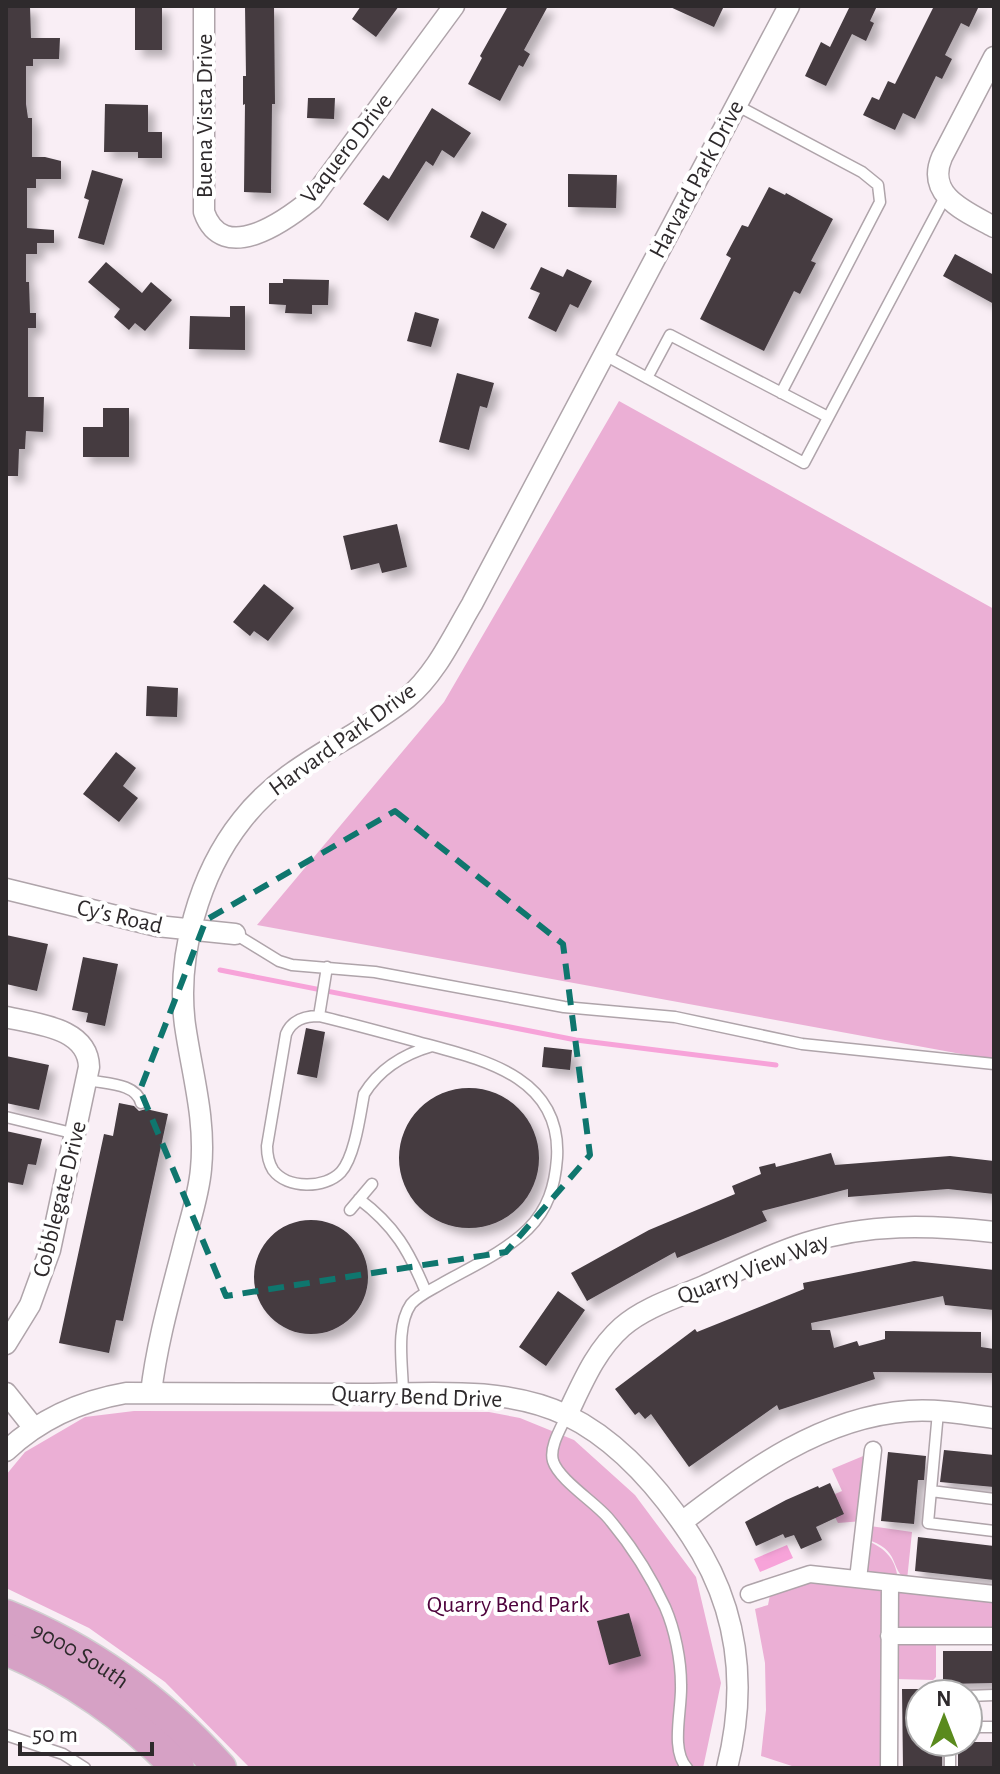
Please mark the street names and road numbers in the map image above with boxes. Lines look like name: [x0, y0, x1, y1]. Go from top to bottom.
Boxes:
street label: Buena Vista Drive: [193, 34, 217, 198]
street label: Vaquero Drive: [297, 89, 397, 208]
street label: Harvard Park Drive: [645, 97, 749, 262]
street label: Harvard Park Drive: [265, 679, 420, 801]
street label: Cy's Road: [75, 895, 165, 938]
street label: Cobblegate Drive: [29, 1119, 91, 1280]
street label: Quarry View Way: [674, 1229, 832, 1309]
street label: Quarry Bend Drive: [331, 1382, 503, 1412]
street label: 9000 South: [28, 1618, 133, 1694]

